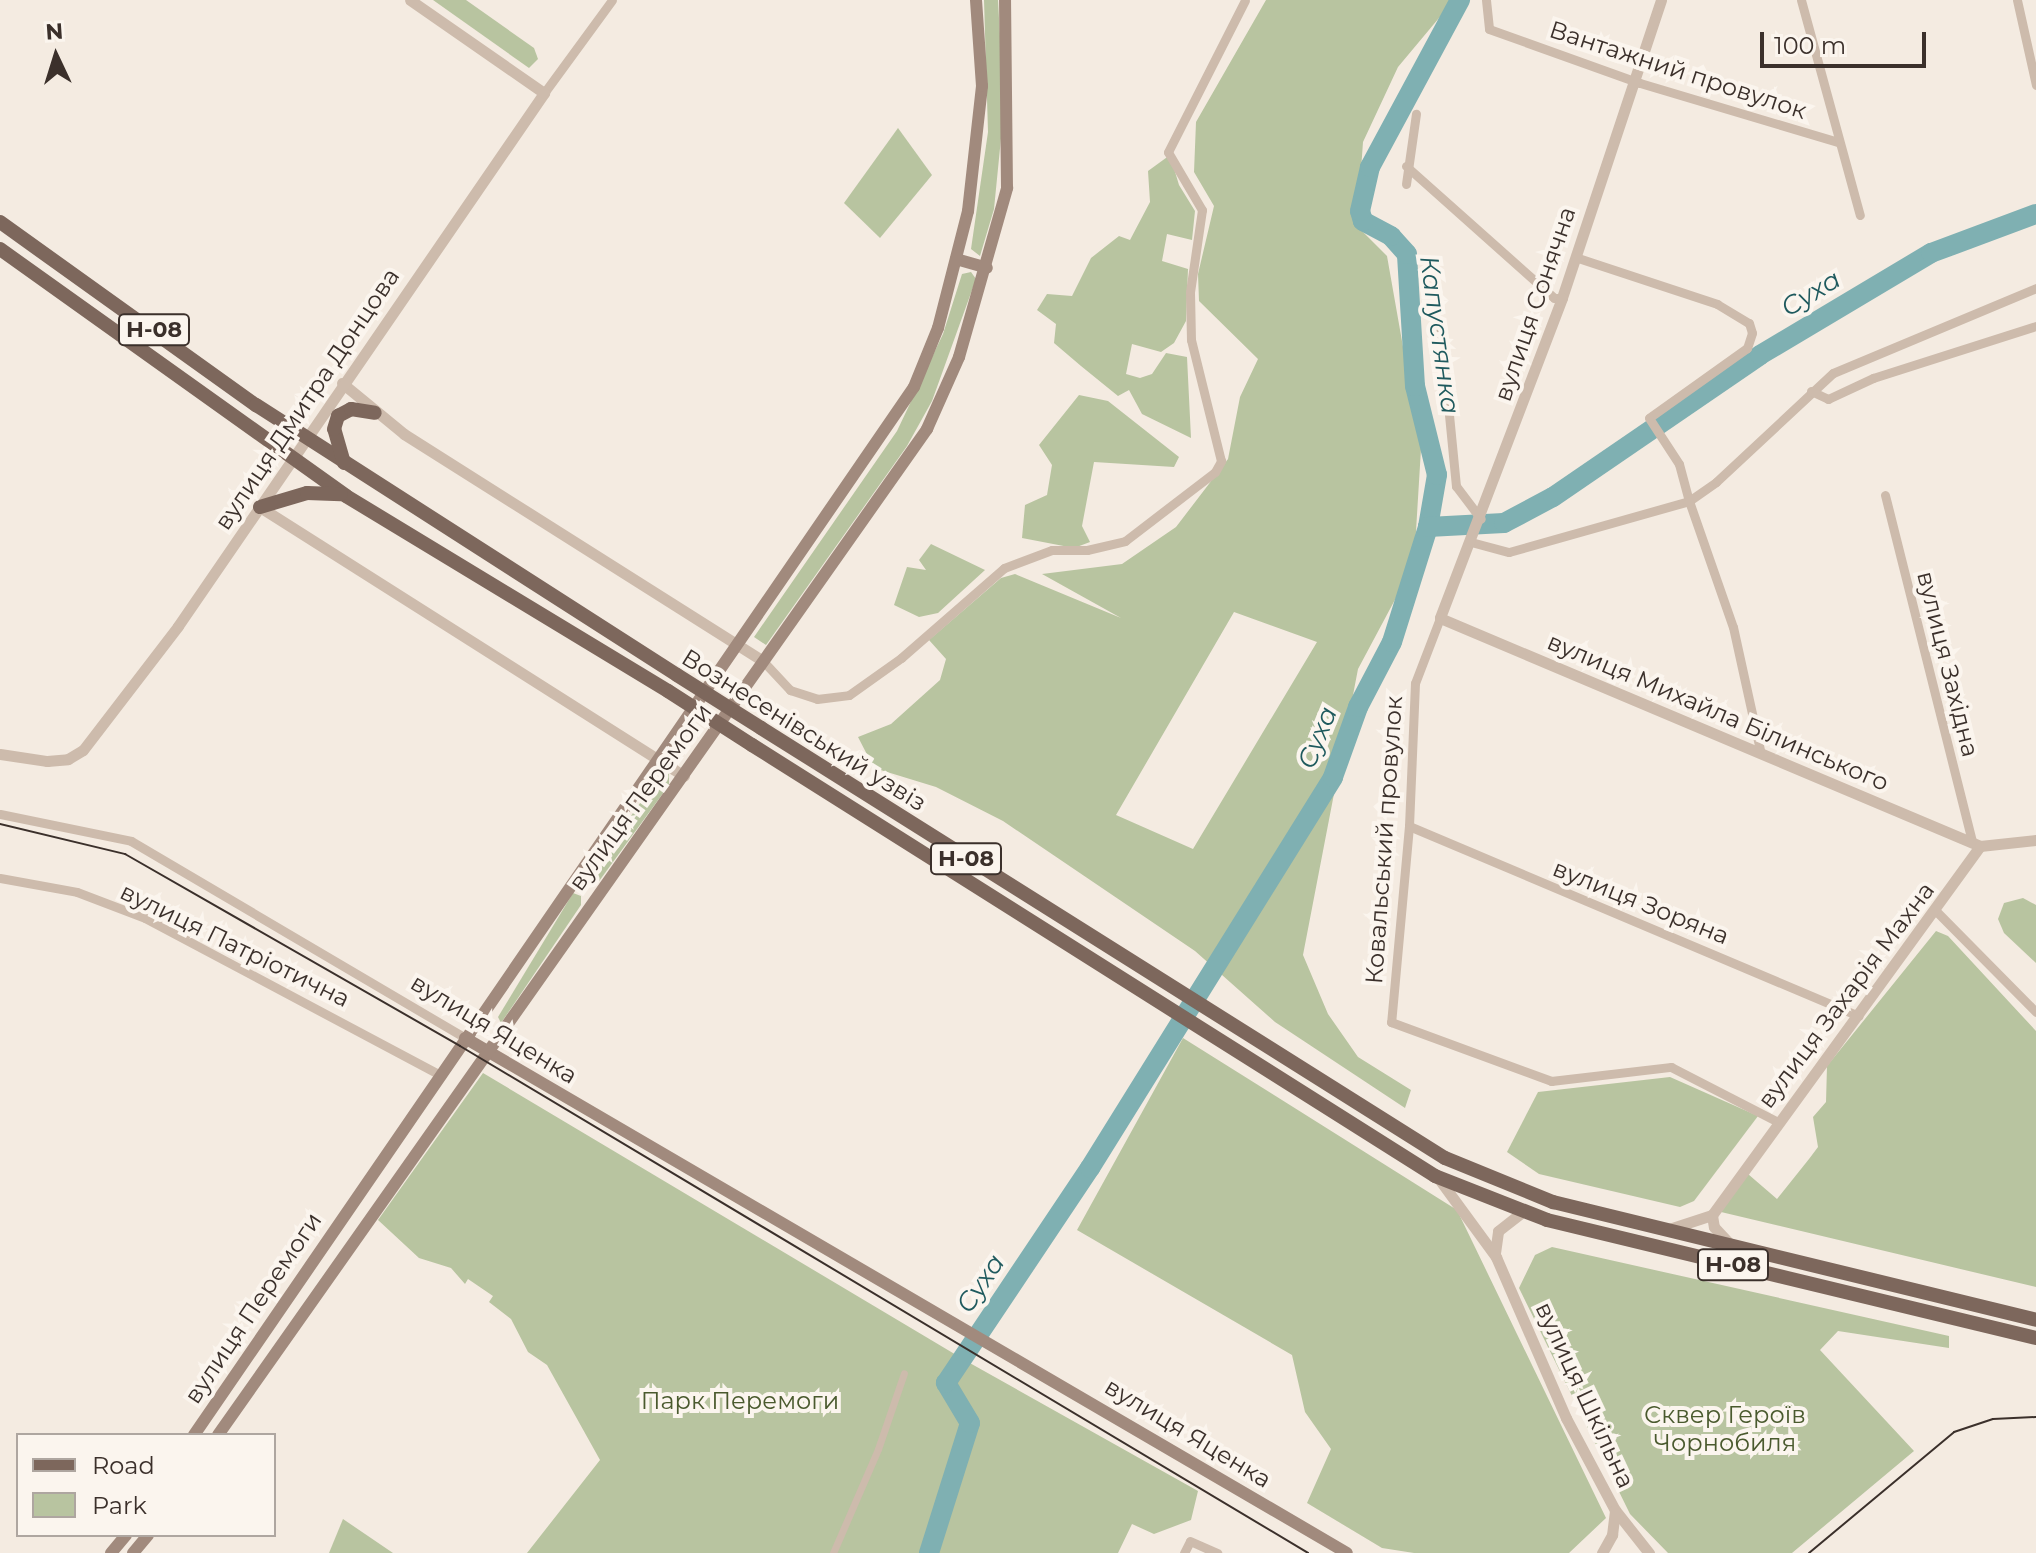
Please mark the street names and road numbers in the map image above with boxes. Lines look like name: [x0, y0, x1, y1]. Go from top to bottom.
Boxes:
street label: Вантажний провулок: [1546, 15, 1810, 125]
street label: вулиця Сонячна: [1488, 203, 1582, 405]
street label: вулиця Дмитра Донцова: [209, 263, 405, 535]
road number: Н-08: [116, 312, 192, 348]
street label: вулиця Західна: [1911, 568, 1985, 760]
street label: вулиця Михайла Білинського: [1543, 627, 1893, 797]
street label: Вознесенівський узвіз: [676, 643, 932, 817]
street label: Ковальський провулок: [1360, 695, 1408, 985]
street label: вулиця Перемоги: [562, 698, 718, 896]
road number: Н-08: [928, 841, 1004, 877]
street label: вулиця Зоряна: [1549, 854, 1733, 950]
street label: вулиця Захарія Махна: [1752, 876, 1940, 1114]
street label: вулиця Патріотична: [116, 877, 354, 1013]
street label: вулиця Яценка: [406, 968, 582, 1090]
street label: вулиця Перемоги: [178, 1207, 328, 1409]
road number: Н-08: [1695, 1247, 1771, 1283]
street label: вулиця Шкільна: [1529, 1297, 1641, 1493]
street label: вулиця Яценка: [1100, 1372, 1276, 1494]

